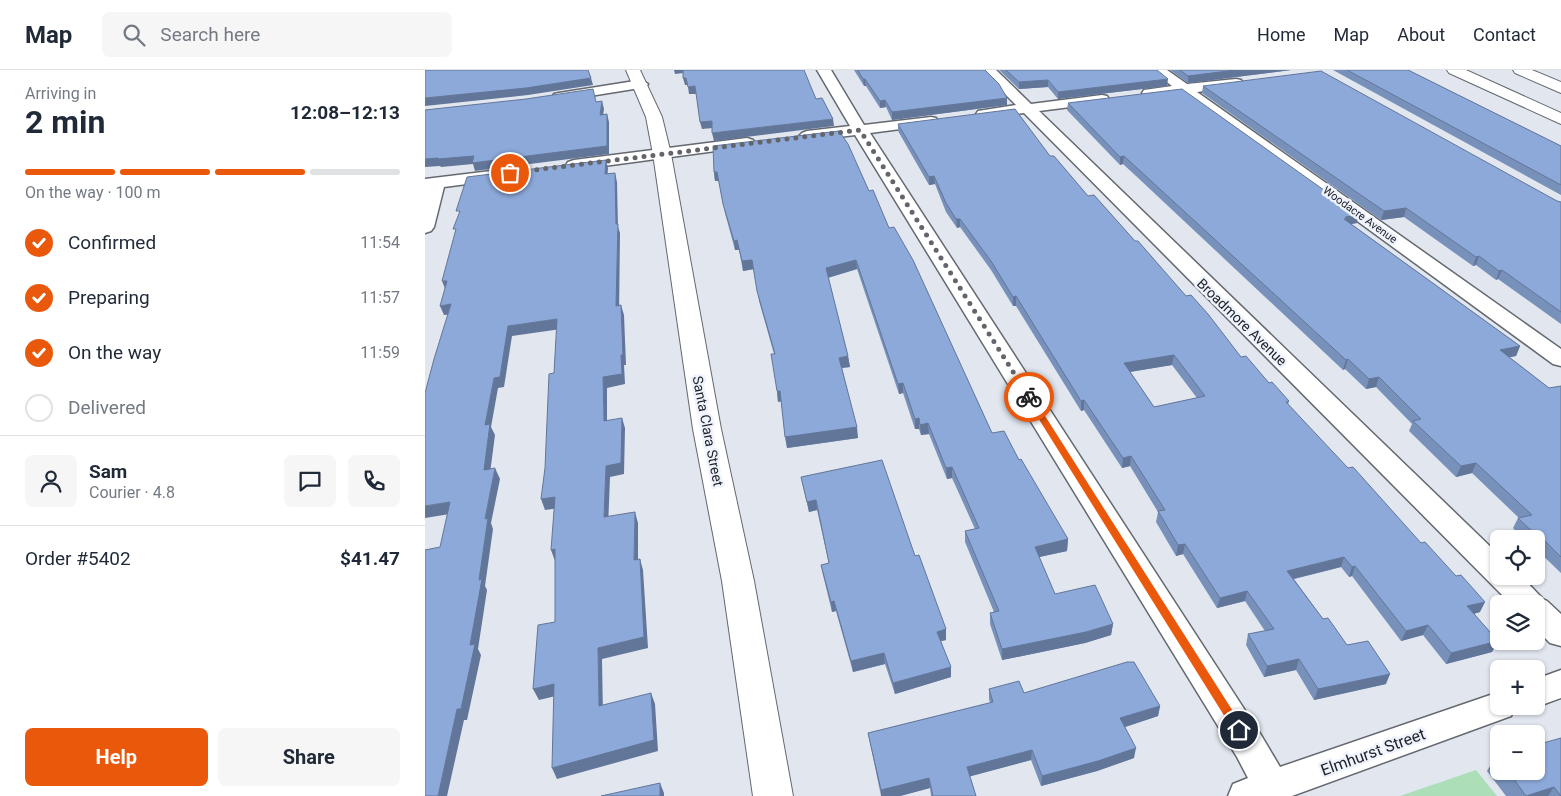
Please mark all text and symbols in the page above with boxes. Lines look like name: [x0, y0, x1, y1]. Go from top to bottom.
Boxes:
search box: [102, 12, 452, 57]
text: Map: [25, 21, 72, 49]
icon: search: [120, 21, 148, 49]
text: Search here: [160, 23, 260, 46]
text: Home: [1257, 24, 1306, 45]
text: Map: [1334, 24, 1369, 45]
text: About: [1397, 24, 1445, 45]
text: Contact: [1473, 24, 1536, 45]
text: Arriving in: [25, 84, 96, 103]
text: 12:08–12:13: [290, 101, 400, 124]
text: 2 min: [25, 103, 105, 141]
pin: [489, 152, 531, 194]
icon: bag: [496, 159, 524, 187]
text: On the way · 100 m: [25, 183, 161, 202]
street label: Woodacre Avenue: [1320, 184, 1400, 246]
icon: check: [25, 229, 53, 257]
text: Confirmed: [68, 231, 156, 254]
text: 11:54: [360, 233, 400, 252]
street label: Broadmore Avenue: [1194, 275, 1290, 369]
icon: check: [25, 284, 53, 312]
text: Preparing: [68, 286, 150, 309]
text: 11:57: [360, 288, 400, 307]
icon: check: [25, 339, 53, 367]
text: On the way: [68, 341, 161, 364]
text: 11:59: [360, 343, 400, 362]
courier: [1004, 372, 1054, 422]
street label: Santa Clara Street: [689, 375, 727, 488]
icon: bike: [1015, 383, 1043, 411]
text: Delivered: [68, 396, 146, 419]
button: person: [25, 455, 77, 507]
button: chat: [284, 455, 336, 507]
button: phone: [348, 455, 400, 507]
text: Sam: [89, 460, 127, 483]
text: Courier · 4.8: [89, 483, 175, 502]
map controls: [1490, 530, 1545, 780]
button: locate: [1490, 530, 1545, 585]
text: Order #5402: [25, 547, 131, 570]
text: $41.47: [340, 547, 400, 570]
button: layers: [1490, 595, 1545, 650]
button: +: [1490, 660, 1545, 715]
pin: [1218, 709, 1260, 751]
icon: home: [1225, 716, 1253, 744]
street label: Elmhurst Street: [1318, 724, 1428, 780]
button: −: [1490, 725, 1545, 780]
button: Help: [25, 728, 208, 786]
button: Share: [218, 728, 400, 786]

